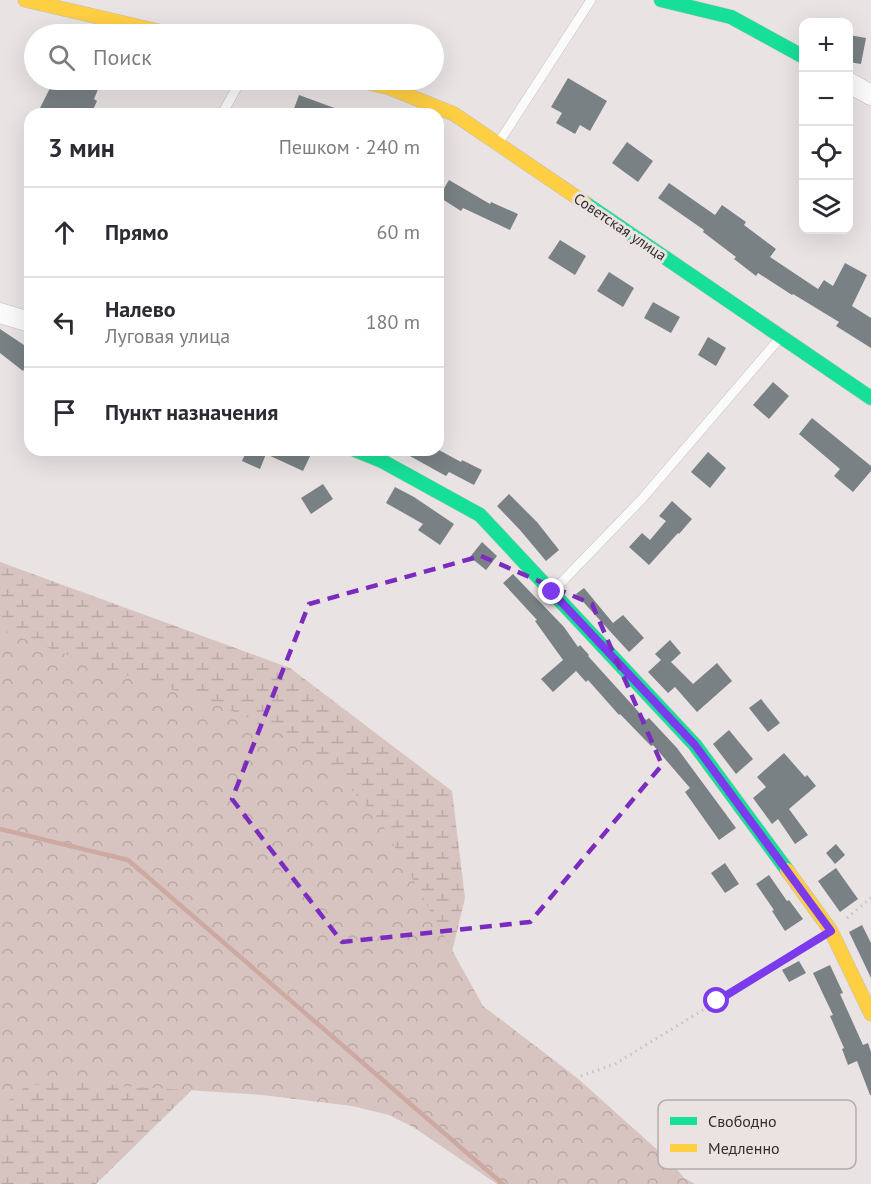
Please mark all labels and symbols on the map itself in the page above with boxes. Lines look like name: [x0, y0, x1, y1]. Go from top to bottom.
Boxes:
street label: Советская улица: [570, 189, 670, 265]
route end: [538, 578, 564, 604]
route start: [703, 987, 729, 1013]
legend: [658, 1100, 856, 1169]
text: Свободно: [708, 1111, 777, 1131]
text: Медленно: [708, 1138, 780, 1158]

